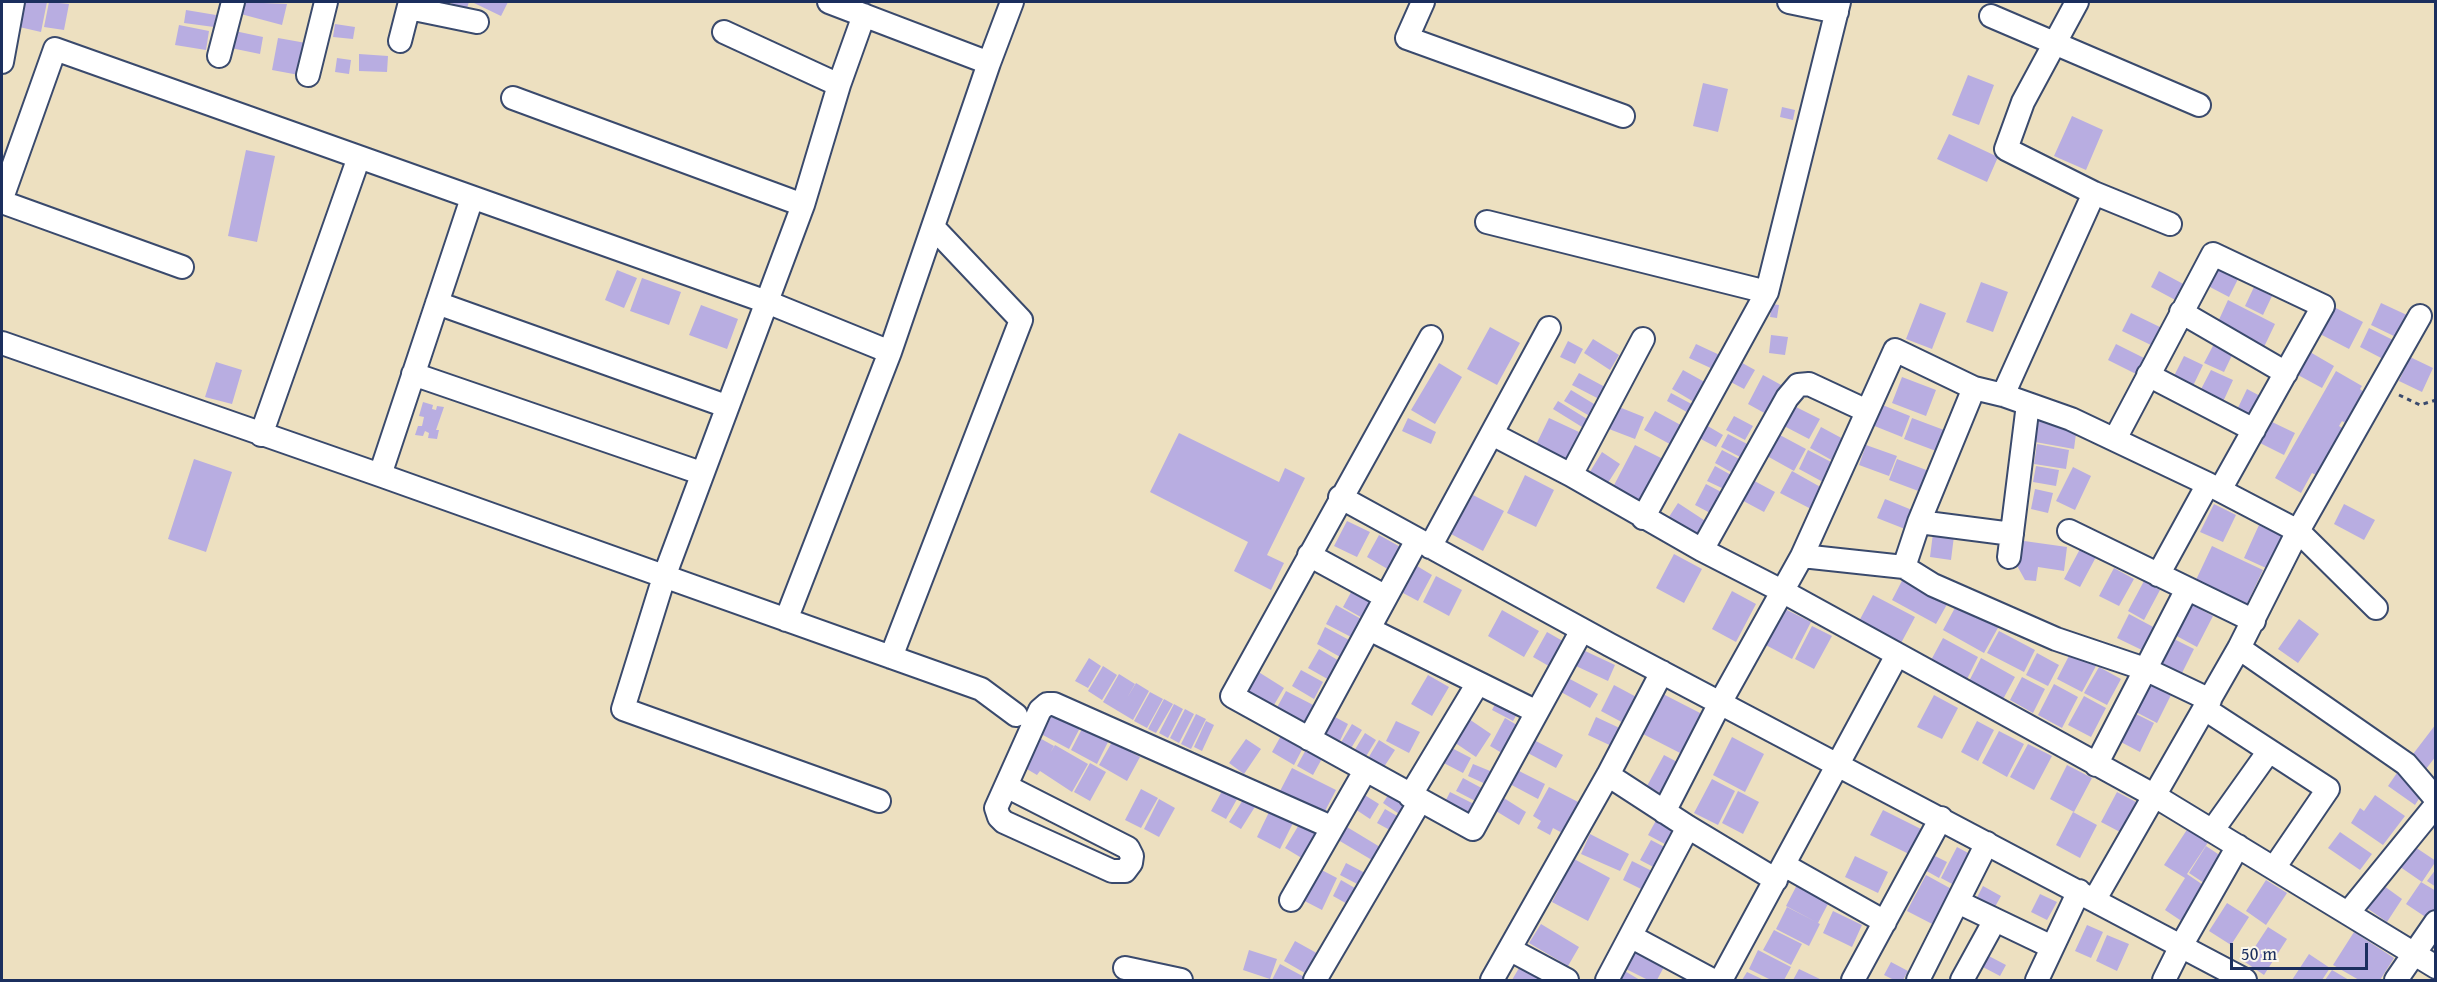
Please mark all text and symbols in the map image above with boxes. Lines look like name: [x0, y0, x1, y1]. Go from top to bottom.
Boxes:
scale bar: [2233, 931, 2371, 969]
text: 50 m: [2241, 940, 2277, 967]

